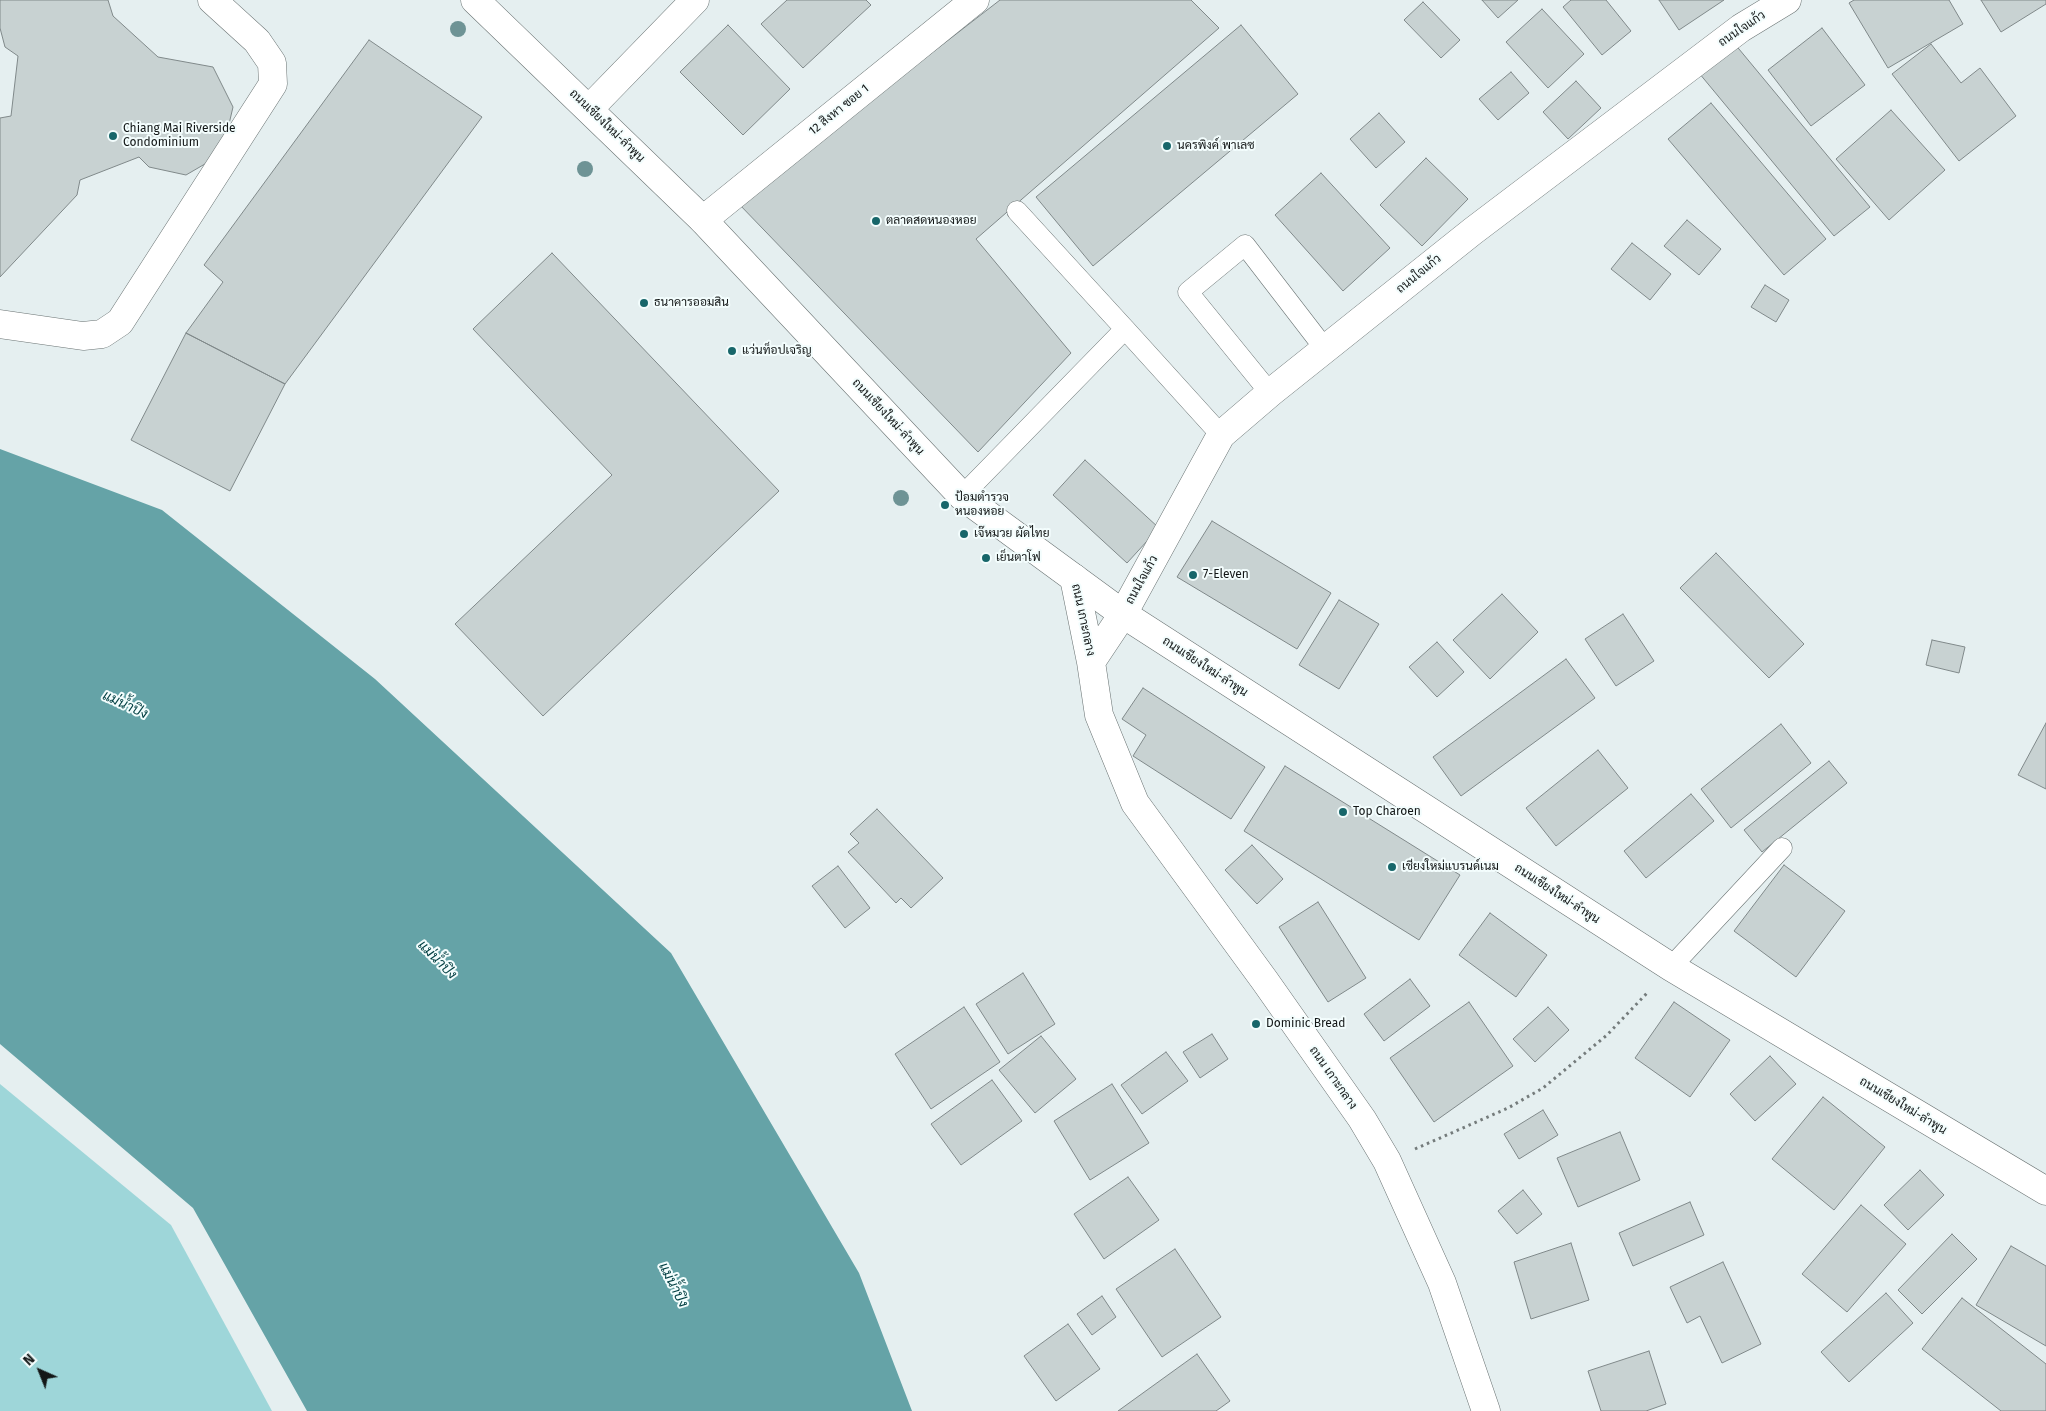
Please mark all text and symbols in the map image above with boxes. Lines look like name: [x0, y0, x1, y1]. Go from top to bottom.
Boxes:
street label: ถนนใจแก้ว: [1716, 8, 1768, 50]
street label: 12 สิงหา ซอย 1: [806, 81, 872, 139]
street label: ถนนเชียงใหม่-ลำพูน: [566, 86, 648, 166]
place label: Chiang Mai Riverside Condominium: [123, 122, 236, 150]
marker: Chiang Mai Riverside Condominium: [107, 130, 119, 142]
place label: นครพิงค์ พาเลซ: [1177, 139, 1255, 153]
marker: นครพิงค์ พาเลซ: [1161, 140, 1173, 152]
place label: ตลาดสดหนองหอย: [886, 214, 977, 228]
marker: ตลาดสดหนองหอย: [870, 215, 882, 227]
street label: ถนนใจแก้ว: [1394, 252, 1444, 296]
place label: ธนาคารออมสิน: [654, 296, 729, 310]
marker: ธนาคารออมสิน: [638, 297, 650, 309]
place label: แว่นท็อปเจริญ: [742, 344, 812, 358]
marker: แว่นท็อปเจริญ: [726, 345, 738, 357]
street label: ถนนเชียงใหม่-ลำพูน: [849, 376, 927, 458]
place label: ป้อมตำรวจ หนองหอย: [955, 491, 1009, 519]
marker: ป้อมตำรวจ หนองหอย: [939, 499, 951, 511]
place label: เจ๊หมวย ผัดไทย: [974, 527, 1050, 541]
marker: เจ๊หมวย ผัดไทย: [958, 528, 970, 540]
place label: เย็นตาโฟ: [996, 551, 1041, 565]
marker: เย็นตาโฟ: [980, 552, 992, 564]
street label: ถนนใจแก้ว: [1123, 553, 1161, 607]
place label: 7-Eleven: [1203, 568, 1249, 582]
marker: 7-Eleven: [1187, 569, 1199, 581]
street label: ถนน เกาะกลาง: [1068, 583, 1098, 657]
street label: ถนนเชียงใหม่-ลำพูน: [1160, 634, 1250, 700]
water label: แม่น้ำปิง: [100, 687, 150, 723]
place label: Top Charoen: [1353, 805, 1421, 819]
marker: Top Charoen: [1337, 806, 1349, 818]
place label: เชียงใหม่แบรนด์เนม: [1402, 860, 1499, 874]
marker: เชียงใหม่แบรนด์เนม: [1386, 861, 1398, 873]
street label: ถนนเชียงใหม่-ลำพูน: [1512, 861, 1602, 927]
water label: แม่น้ำปิง: [414, 937, 460, 983]
place label: Dominic Bread: [1266, 1017, 1345, 1031]
marker: Dominic Bread: [1250, 1018, 1262, 1030]
street label: ถนน เกาะกลาง: [1306, 1044, 1360, 1112]
street label: ถนนเชียงใหม่-ลำพูน: [1857, 1074, 1949, 1138]
water label: แม่น้ำปิง: [655, 1260, 691, 1310]
north arrow: [15, 1346, 65, 1396]
text: N: [20, 1351, 38, 1369]

